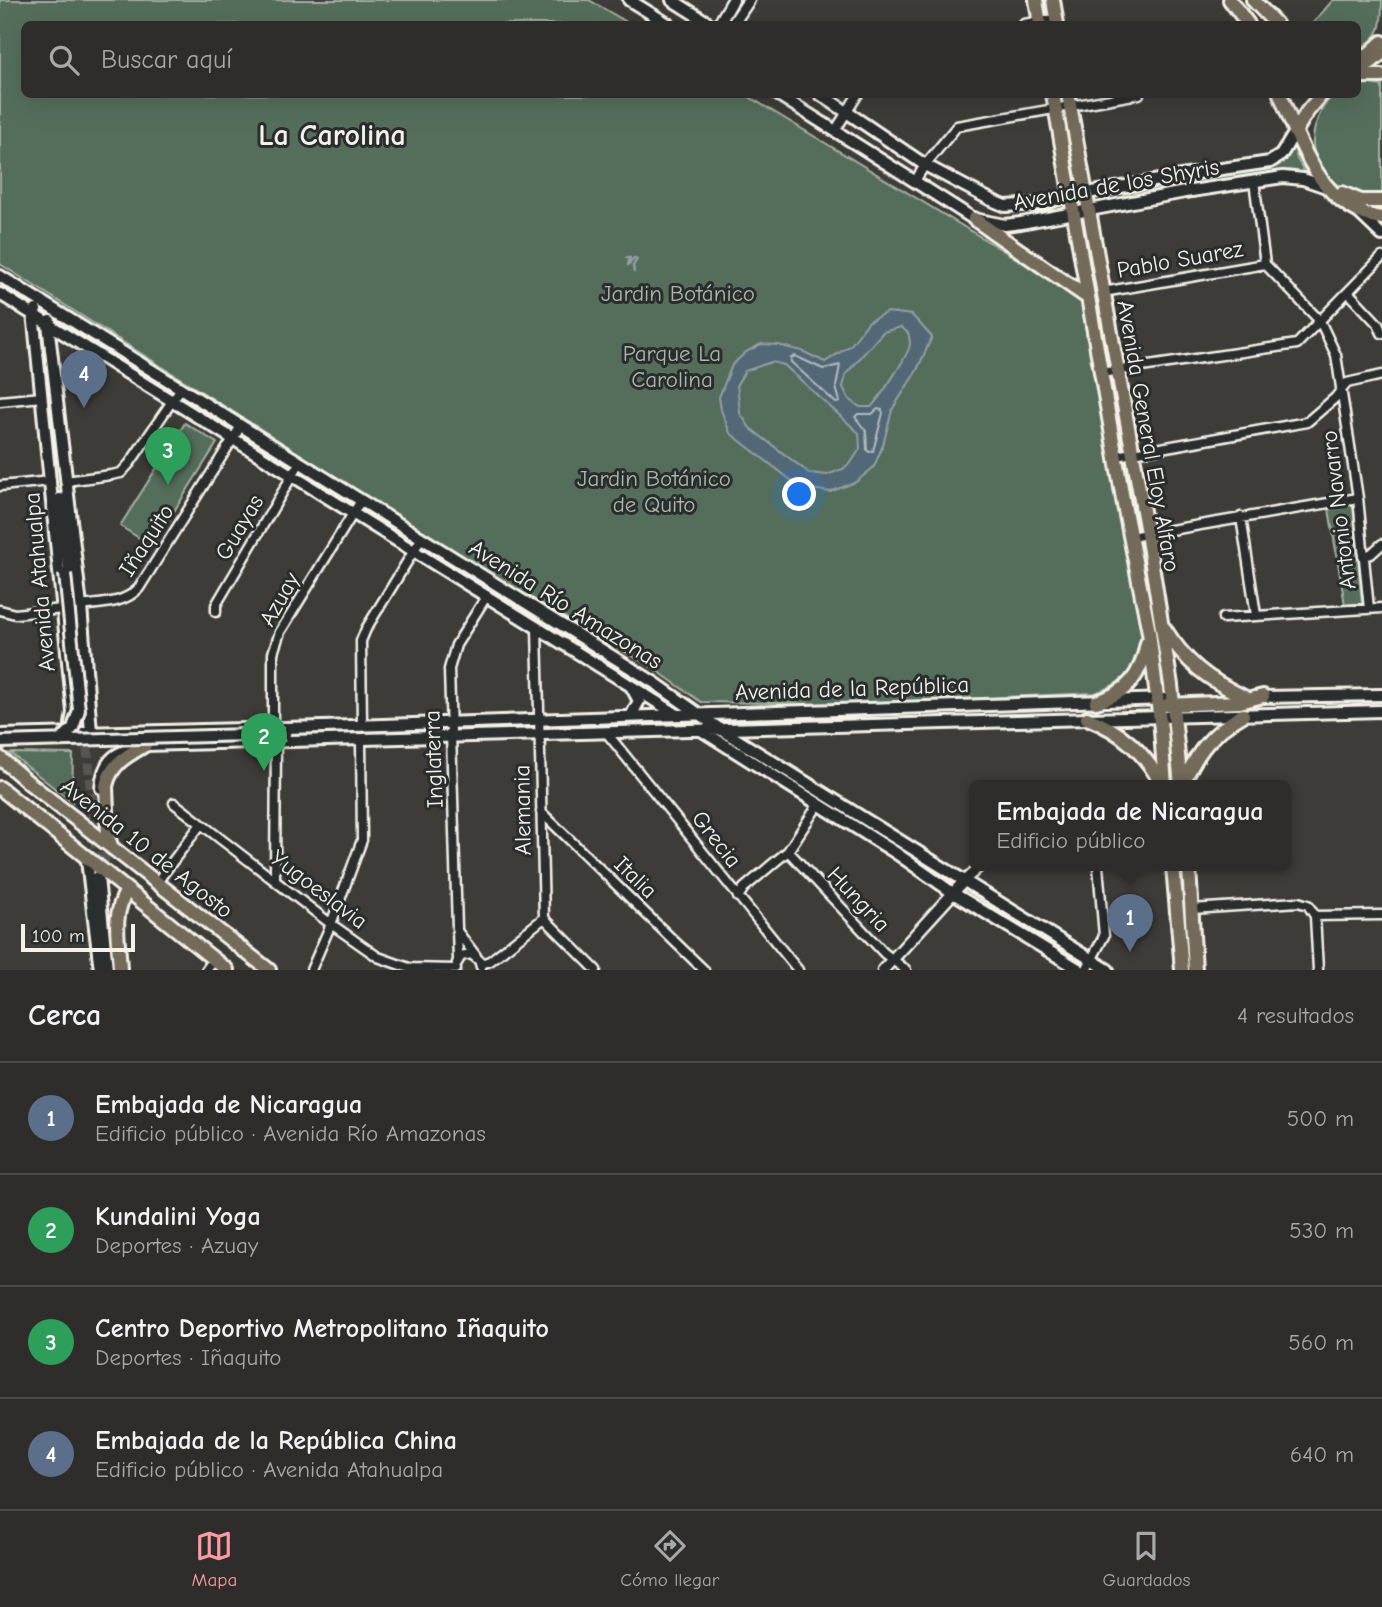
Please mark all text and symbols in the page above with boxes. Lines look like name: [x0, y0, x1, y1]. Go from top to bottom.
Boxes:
search box: [21, 21, 1361, 98]
icon: search: [45, 41, 83, 79]
text: Buscar aquí: [101, 45, 232, 75]
district label: La Carolina: [258, 118, 406, 153]
street label: Avenida de los Shyris: [1011, 153, 1221, 216]
street label: Pablo Suarez: [1115, 235, 1245, 284]
park label: Jardin Botánico: [601, 280, 755, 307]
street label: Avenida General Eloy Alfaro: [1111, 298, 1186, 574]
park label: Parque La Carolina: [623, 340, 721, 393]
pin: 4: [61, 350, 107, 408]
pin: 3: [145, 427, 191, 485]
street label: Antonio Navarro: [1315, 429, 1362, 591]
park label: Jardin Botánico de Quito: [577, 465, 731, 518]
your location: [782, 477, 816, 511]
street label: Guayas: [209, 490, 269, 565]
street label: Avenida Atahualpa: [18, 491, 61, 673]
street label: Iñaquito: [113, 499, 180, 581]
street label: Avenida Río Amazonas: [464, 534, 667, 675]
street label: Azuay: [254, 567, 305, 631]
street label: Avenida de la República: [735, 671, 969, 706]
street label: Inglaterra: [418, 710, 449, 808]
pin: 2: [241, 713, 287, 771]
street label: Alemania: [508, 764, 537, 856]
street label: Avenida 10 de Agosto: [55, 773, 238, 924]
popup: [969, 780, 1291, 871]
text: Embajada de Nicaragua: [996, 797, 1264, 827]
street label: Grecia: [686, 805, 747, 873]
text: Edificio público: [996, 827, 1145, 854]
street label: Yugoeslavia: [265, 844, 373, 935]
street label: Italia: [609, 851, 663, 904]
street label: Hungria: [822, 861, 896, 938]
pin: 1: [1107, 894, 1153, 952]
scale bar: [21, 921, 135, 953]
text: 100 m: [32, 925, 85, 947]
text: Cerca: [28, 998, 101, 1033]
text: 4 resultados: [1237, 1002, 1354, 1029]
text: Embajada de Nicaragua: [95, 1090, 362, 1120]
text: 1: [46, 1105, 56, 1132]
text: 500 m: [1287, 1105, 1354, 1132]
text: Edificio público · Avenida Río Amazonas: [95, 1120, 486, 1147]
text: Kundalini Yoga: [95, 1202, 261, 1232]
text: 2: [45, 1217, 57, 1244]
text: 530 m: [1289, 1217, 1354, 1244]
text: Deportes · Azuay: [95, 1232, 258, 1259]
text: Centro Deportivo Metropolitano Iñaquito: [95, 1314, 549, 1344]
text: 3: [45, 1329, 57, 1356]
text: 560 m: [1288, 1329, 1354, 1356]
text: Deportes · Iñaquito: [95, 1344, 281, 1371]
text: Embajada de la República China: [95, 1426, 457, 1456]
text: 4: [46, 1441, 56, 1468]
text: 640 m: [1290, 1441, 1354, 1468]
text: Edificio público · Avenida Atahualpa: [95, 1456, 443, 1483]
tab: Mapa: [192, 1527, 237, 1591]
tab: Cómo llegar: [620, 1527, 719, 1591]
tab: Guardados: [1103, 1527, 1190, 1591]

